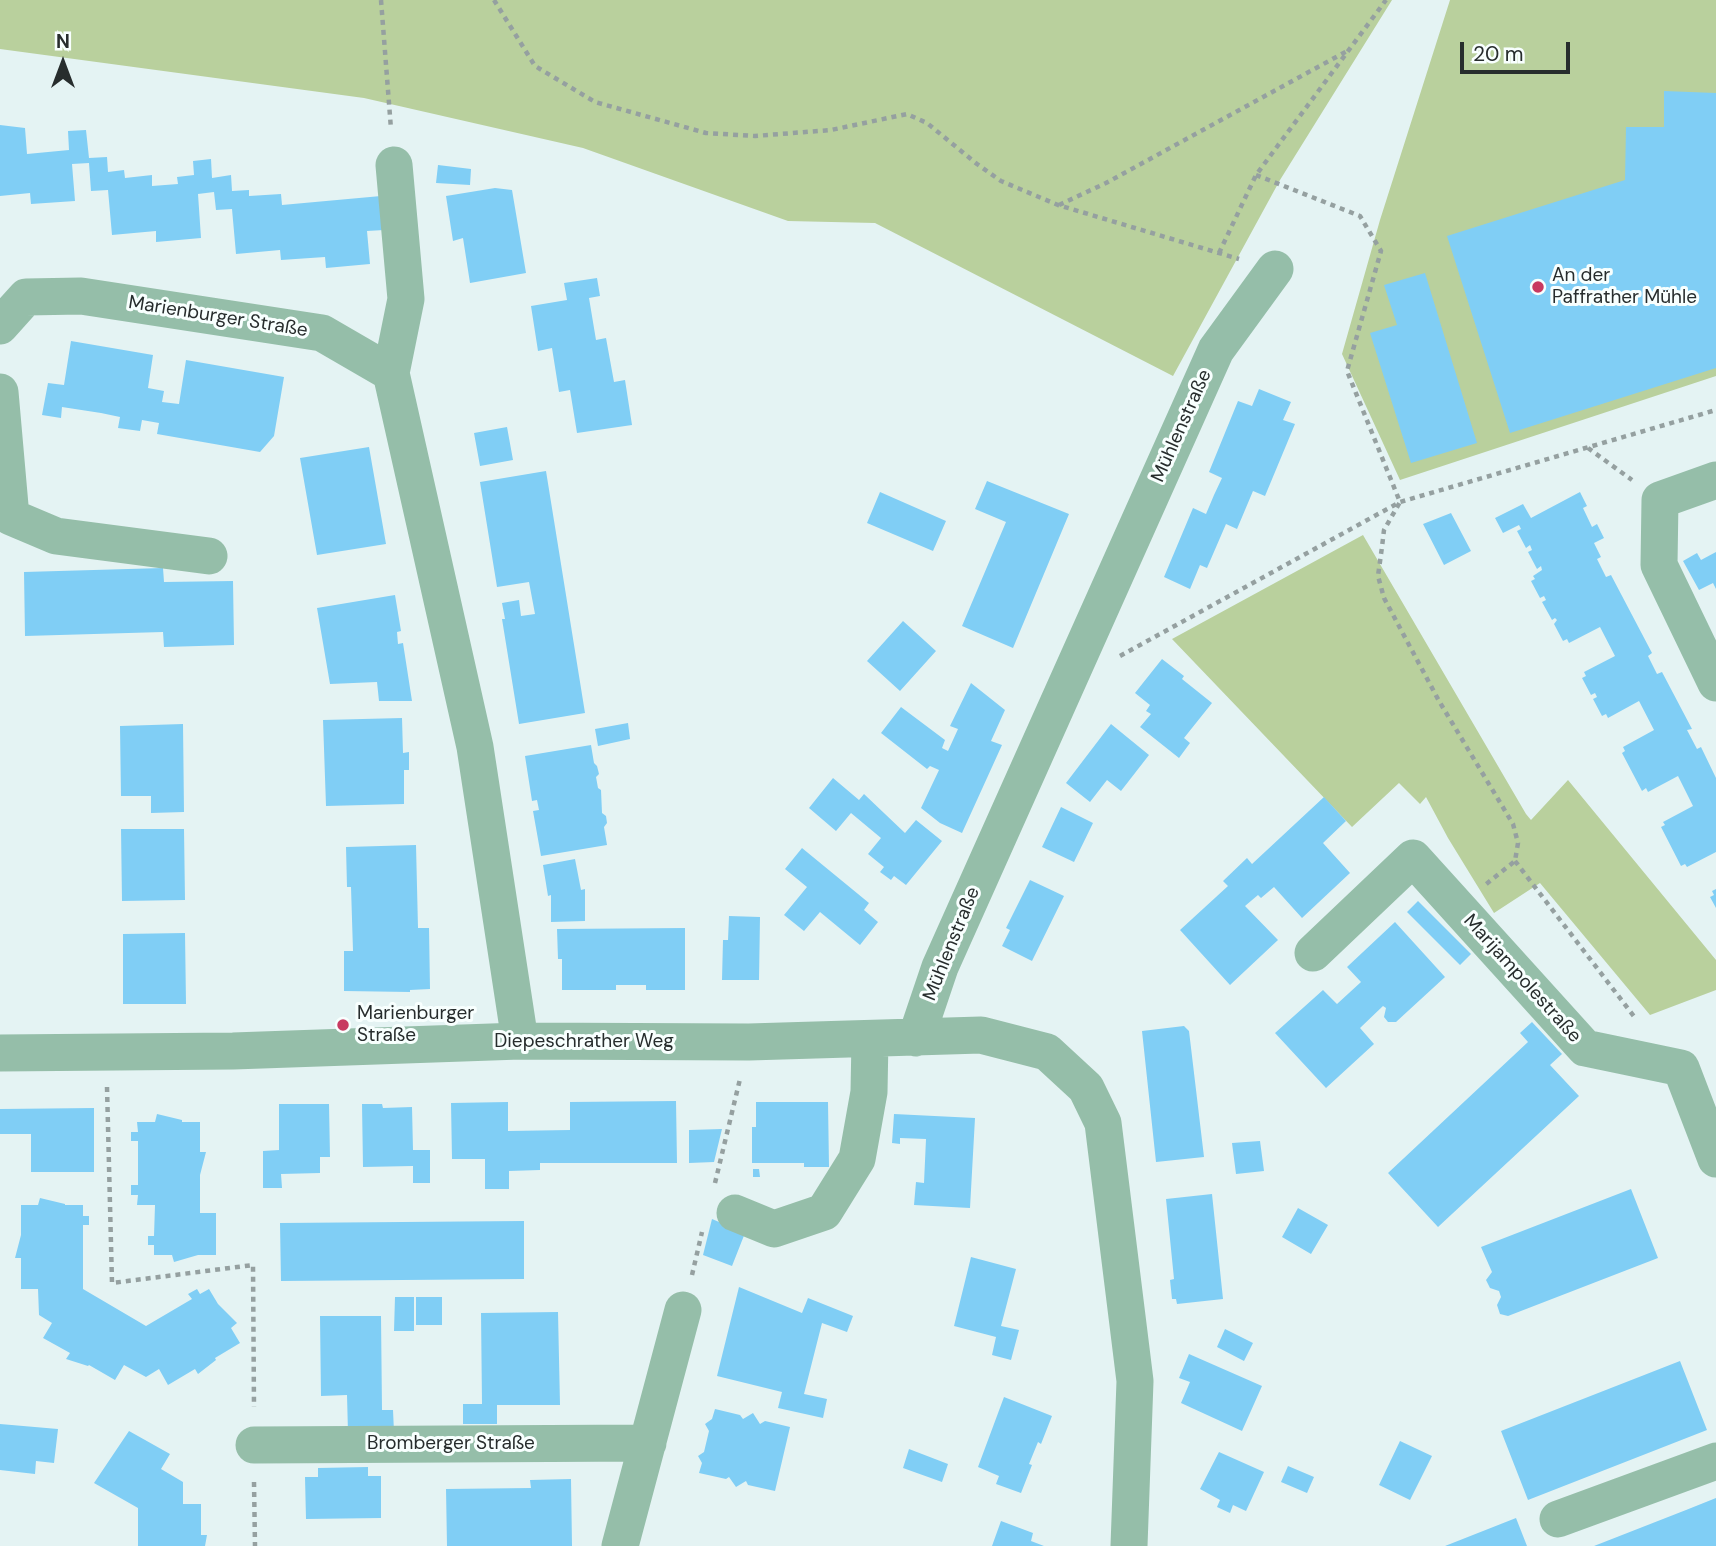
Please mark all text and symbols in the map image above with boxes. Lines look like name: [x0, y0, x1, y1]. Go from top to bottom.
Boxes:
north arrow: [28, 28, 98, 98]
scale bar: [1464, 28, 1574, 72]
text: N: [56, 29, 70, 54]
text: 20 m: [1473, 40, 1524, 68]
place label: An der Paffrather Mühle: [1552, 265, 1697, 309]
marker: An der Paffrather Mühle: [1530, 279, 1546, 295]
street label: Marienburger Straße: [127, 292, 309, 342]
street label: Mühlenstraße: [1147, 366, 1217, 486]
street label: Mühlenstraße: [919, 884, 985, 1004]
street label: Marijampolestraße: [1458, 910, 1586, 1048]
place label: Marienburger Straße: [357, 1003, 474, 1047]
marker: Marienburger Straße: [335, 1017, 351, 1033]
street label: Diepeschrather Weg: [494, 1031, 674, 1053]
street label: Bromberger Straße: [367, 1433, 535, 1455]

